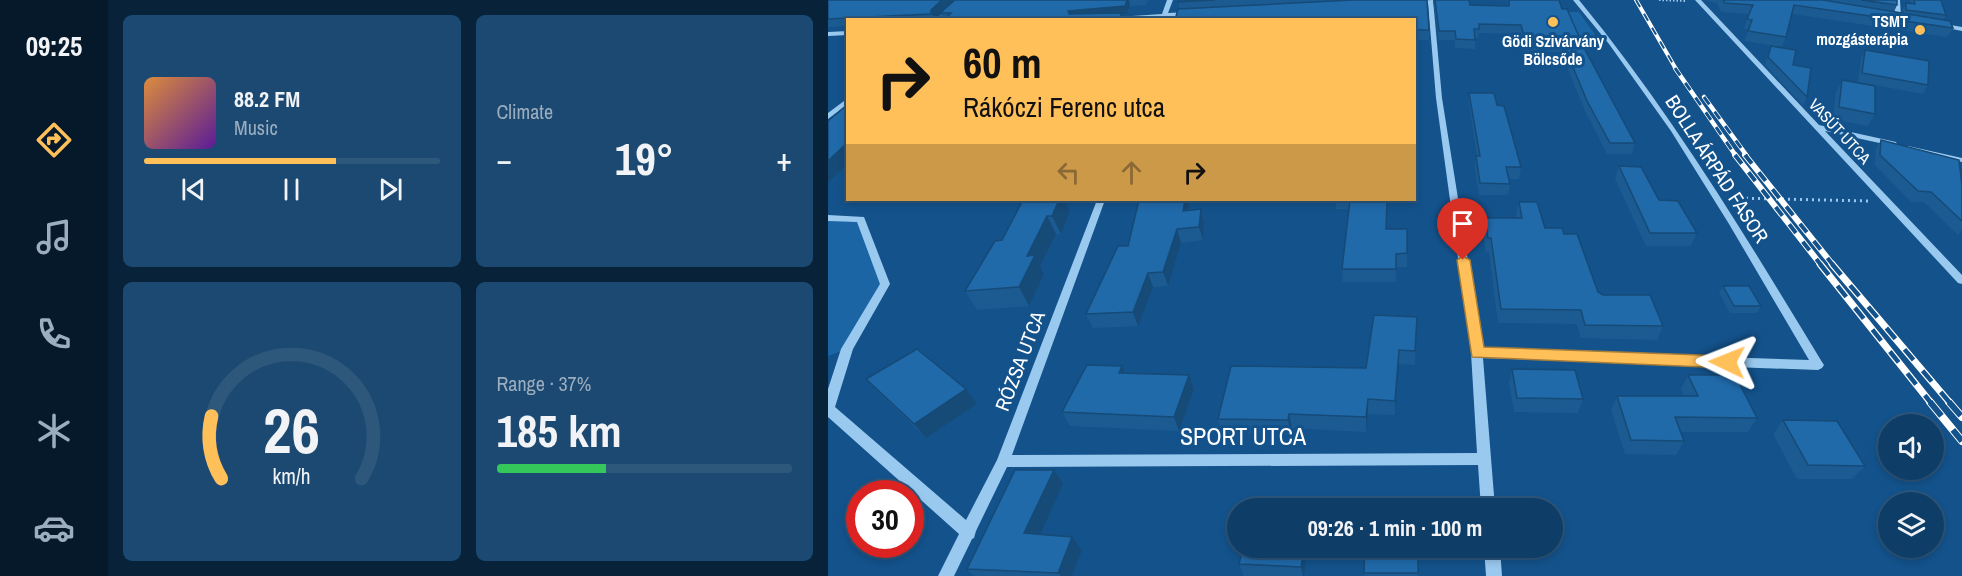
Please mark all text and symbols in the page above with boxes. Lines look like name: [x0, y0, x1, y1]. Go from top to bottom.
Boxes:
place label: TSMT mozgásterápia: [1816, 10, 1909, 50]
marker: Gödi Szivárvány Bölcsőde: [1546, 15, 1560, 29]
marker: TSMT mozgásterápia: [1913, 23, 1927, 37]
text: 09:25: [26, 28, 82, 64]
place label: Gödi Szivárvány Bölcsőde: [1502, 30, 1605, 70]
text: 60 m: [963, 35, 1042, 91]
icon: right: [864, 42, 942, 120]
text: 88.2 FM: [234, 84, 300, 114]
text: Rákóczi Ferenc utca: [963, 89, 1165, 125]
street label: BOLLA ÁRPÁD FASOR: [1660, 90, 1775, 248]
street label: VASÚT UTCA: [1804, 94, 1876, 169]
text: Climate: [497, 98, 553, 125]
text: Music: [234, 114, 278, 141]
icon: directions: [33, 119, 75, 161]
text: 19°: [615, 128, 674, 189]
text: −: [497, 137, 512, 181]
text: +: [776, 137, 792, 181]
icon: left: [1052, 156, 1085, 189]
icon: ahead: [1115, 156, 1148, 189]
icon: right: [1178, 156, 1211, 189]
icon: previous: [177, 173, 210, 206]
icon: pause: [275, 173, 308, 206]
icon: next: [374, 173, 407, 206]
pin: [1437, 198, 1488, 260]
icon: arrive: [1446, 207, 1479, 240]
icon: music: [33, 216, 75, 258]
street label: RÓZSA UTCA: [988, 307, 1051, 415]
icon: phone: [33, 313, 75, 355]
position arrow: [1695, 330, 1759, 394]
text: Range · 37%: [497, 370, 591, 397]
text: 26: [263, 388, 320, 472]
text: 185 km: [497, 400, 622, 461]
icon: climate: [33, 410, 75, 452]
map controls: [1878, 414, 1944, 558]
button: sound: [1878, 414, 1944, 480]
street label: SPORT UTCA: [1180, 420, 1307, 452]
text: km/h: [273, 462, 311, 491]
speed limit sign: 30: [846, 480, 924, 558]
button: layers: [1878, 492, 1944, 558]
icon: car: [33, 507, 75, 549]
text: 09:26 · 1 min · 100 m: [1308, 513, 1482, 543]

